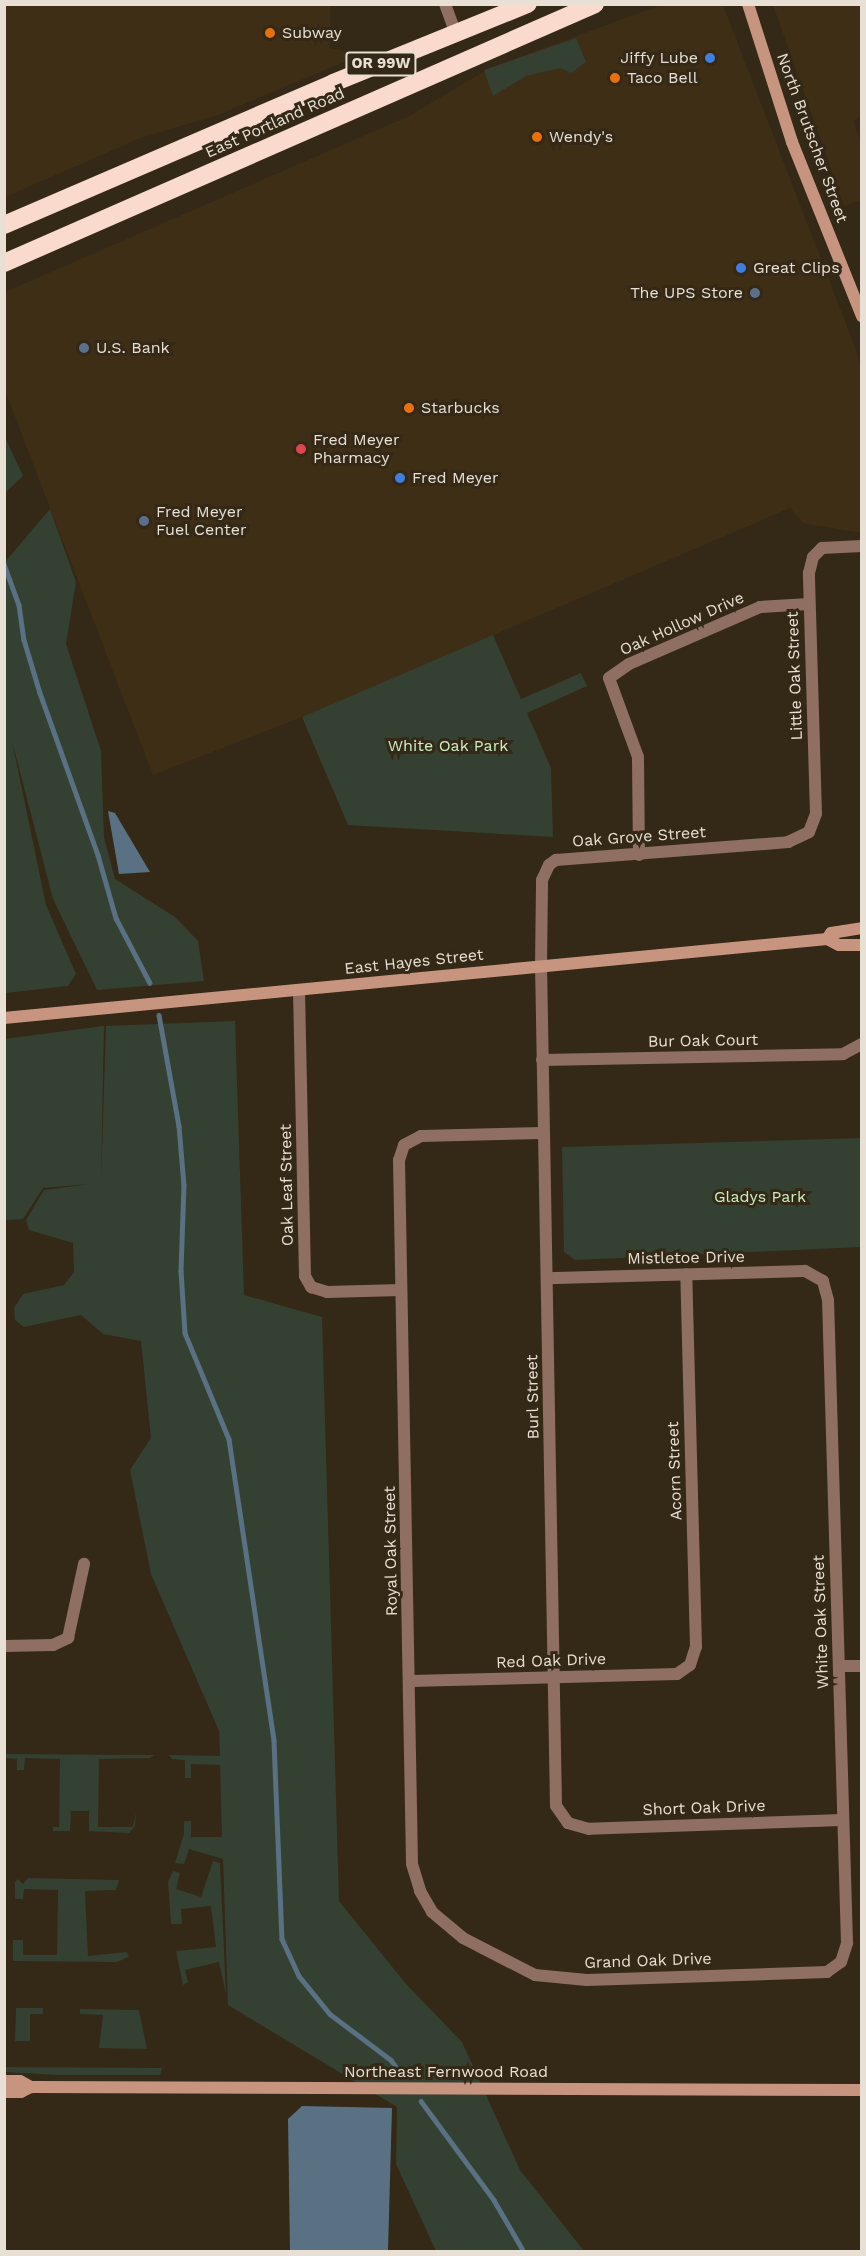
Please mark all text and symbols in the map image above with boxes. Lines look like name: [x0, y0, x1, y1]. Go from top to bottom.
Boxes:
place label: Subway: [282, 23, 342, 43]
marker: Subway: [263, 26, 277, 40]
place label: Jiffy Lube: [620, 48, 698, 68]
street label: North Brutscher Street: [772, 50, 852, 226]
marker: Jiffy Lube: [703, 51, 717, 65]
road number: OR 99W: [345, 52, 417, 76]
place label: Taco Bell: [627, 68, 698, 88]
marker: Taco Bell: [608, 71, 622, 85]
street label: East Portland Road: [202, 84, 348, 162]
place label: Wendy's: [549, 127, 613, 147]
marker: Wendy's: [530, 130, 544, 144]
place label: Great Clips: [753, 258, 840, 278]
marker: Great Clips: [734, 261, 748, 275]
place label: The UPS Store: [630, 283, 743, 303]
marker: The UPS Store: [748, 286, 762, 300]
place label: U.S. Bank: [96, 338, 170, 358]
marker: U.S. Bank: [77, 341, 91, 355]
place label: Starbucks: [421, 398, 500, 418]
marker: Starbucks: [402, 401, 416, 415]
place label: Fred Meyer Pharmacy: [313, 430, 399, 468]
marker: Fred Meyer Pharmacy: [294, 442, 308, 456]
place label: Fred Meyer: [412, 468, 498, 488]
marker: Fred Meyer: [393, 471, 407, 485]
place label: Fred Meyer Fuel Center: [156, 502, 247, 540]
marker: Fred Meyer Fuel Center: [137, 514, 151, 528]
street label: Oak Hollow Drive: [617, 588, 747, 660]
street label: Little Oak Street: [783, 611, 807, 741]
park label: White Oak Park: [388, 736, 508, 756]
street label: Oak Grove Street: [571, 823, 707, 851]
street label: East Hayes Street: [344, 945, 484, 979]
street label: Bur Oak Court: [647, 1030, 759, 1052]
street label: Oak Leaf Street: [276, 1123, 298, 1247]
park label: Gladys Park: [714, 1187, 806, 1207]
street label: Mistletoe Drive: [627, 1247, 745, 1269]
street label: Burl Street: [523, 1354, 543, 1440]
street label: Acorn Street: [664, 1421, 686, 1521]
street label: Royal Oak Street: [380, 1485, 402, 1617]
street label: White Oak Street: [809, 1554, 833, 1690]
street label: Red Oak Drive: [495, 1649, 607, 1673]
street label: Short Oak Drive: [642, 1796, 766, 1820]
street label: Grand Oak Drive: [584, 1949, 712, 1973]
street label: Northeast Fernwood Road: [344, 2062, 548, 2082]

